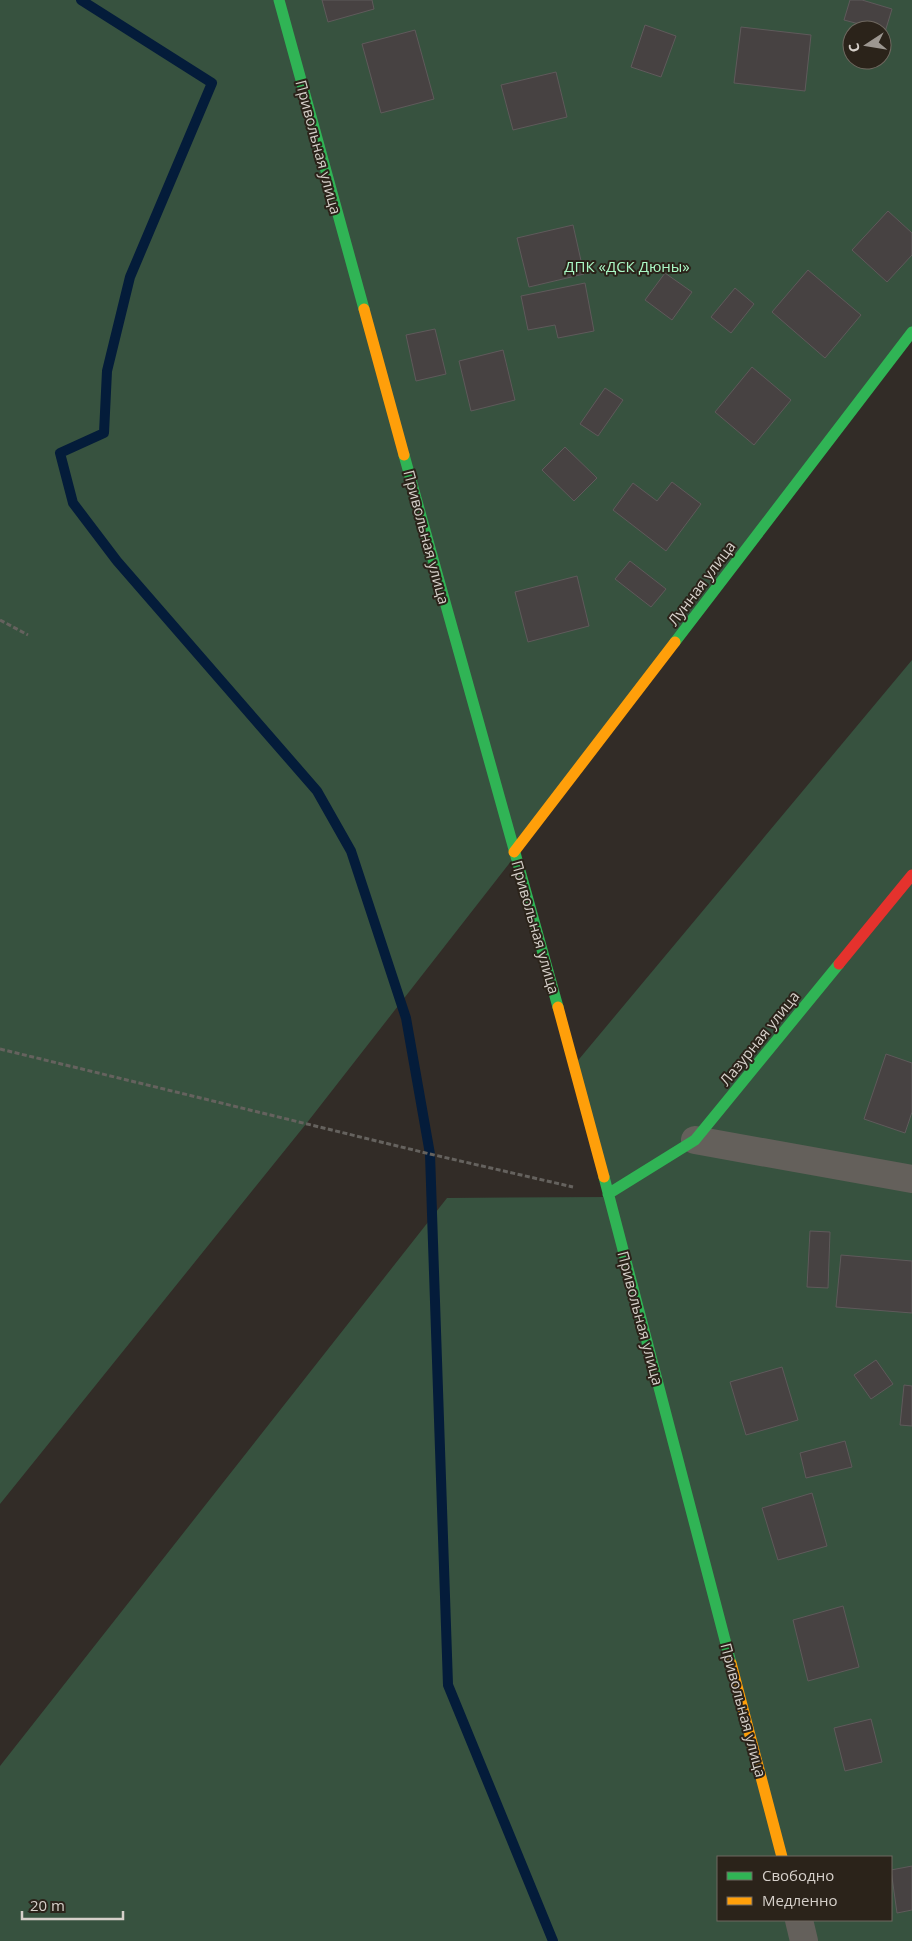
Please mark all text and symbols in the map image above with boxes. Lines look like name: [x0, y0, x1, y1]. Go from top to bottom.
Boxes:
north arrow: [842, 20, 892, 70]
text: С: [844, 41, 864, 54]
street label: Привольная улица: [291, 78, 347, 216]
park label: ДПК «ДСК Дюны»: [564, 256, 690, 276]
street label: Привольная улица: [399, 468, 455, 606]
street label: Лунная улица: [663, 537, 739, 629]
street label: Привольная улица: [507, 858, 565, 996]
street label: Лазурная улица: [715, 987, 803, 1089]
street label: Привольная улица: [613, 1249, 669, 1387]
street label: Привольная улица: [716, 1641, 772, 1779]
legend: [717, 1856, 892, 1921]
text: Свободно: [762, 1865, 834, 1885]
scale bar: [22, 1888, 124, 1920]
text: Медленно: [762, 1890, 838, 1910]
text: 20 m: [30, 1895, 65, 1915]

